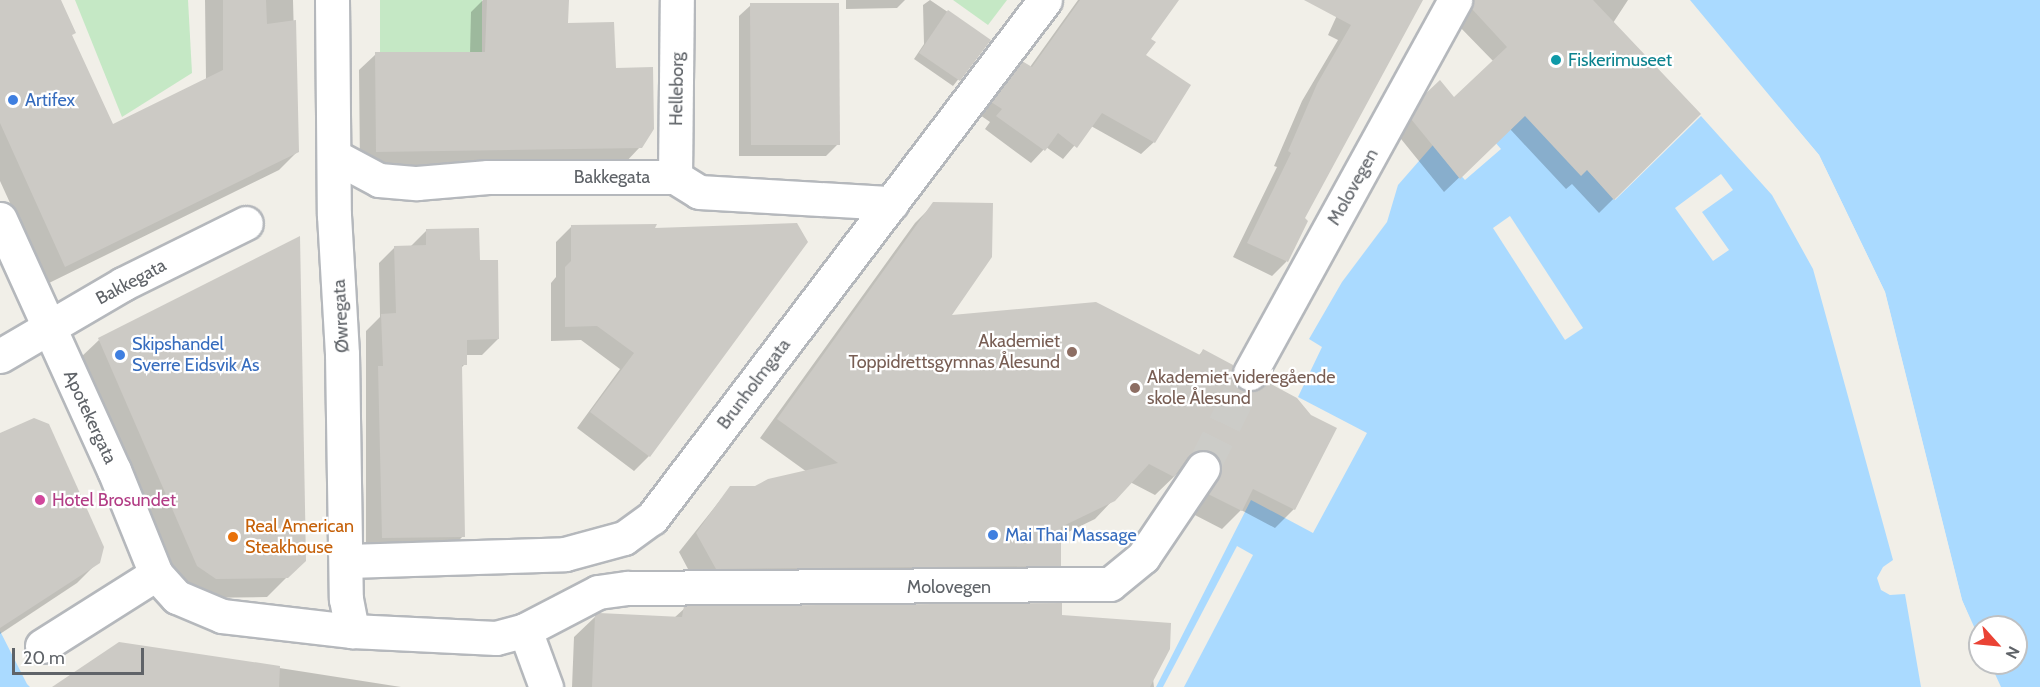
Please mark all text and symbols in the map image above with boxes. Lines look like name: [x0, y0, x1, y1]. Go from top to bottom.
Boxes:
place label: Fiskerimuseet: [1568, 49, 1672, 71]
street label: Helleborg: [666, 52, 688, 126]
marker: Fiskerimuseet: [1549, 53, 1563, 67]
place label: Artifex: [25, 89, 75, 111]
marker: Artifex: [6, 93, 20, 107]
street label: Molovegen: [1323, 145, 1383, 229]
street label: Bakkegata: [574, 166, 650, 188]
street label: Bakkegata: [92, 255, 170, 309]
street label: Øwregata: [328, 279, 354, 353]
place label: Akademiet Toppidrettsgymnas Ålesund: [849, 331, 1060, 374]
place label: Skipshandel Sverre Eidsvik As: [132, 334, 259, 376]
street label: Brunholmgata: [713, 335, 795, 433]
marker: Akademiet Toppidrettsgymnas Ålesund: [1065, 345, 1079, 359]
marker: Skipshandel Sverre Eidsvik As: [113, 348, 127, 362]
street label: Apotekergata: [59, 367, 121, 467]
place label: Akademiet videregående skole Ålesund: [1147, 367, 1335, 410]
marker: Akademiet videregående skole Ålesund: [1128, 381, 1142, 395]
place label: Hotel Brosundet: [52, 489, 176, 511]
marker: Hotel Brosundet: [33, 493, 47, 507]
place label: Real American Steakhouse: [245, 516, 354, 558]
place label: Mai Thai Massage: [1005, 524, 1137, 546]
marker: Mai Thai Massage: [986, 528, 1000, 542]
marker: Real American Steakhouse: [226, 530, 240, 544]
street label: Molovegen: [907, 576, 991, 598]
north arrow: [1968, 615, 2028, 675]
scale bar: [15, 636, 147, 674]
text: N: [2002, 643, 2024, 662]
text: 20 m: [23, 647, 65, 669]

